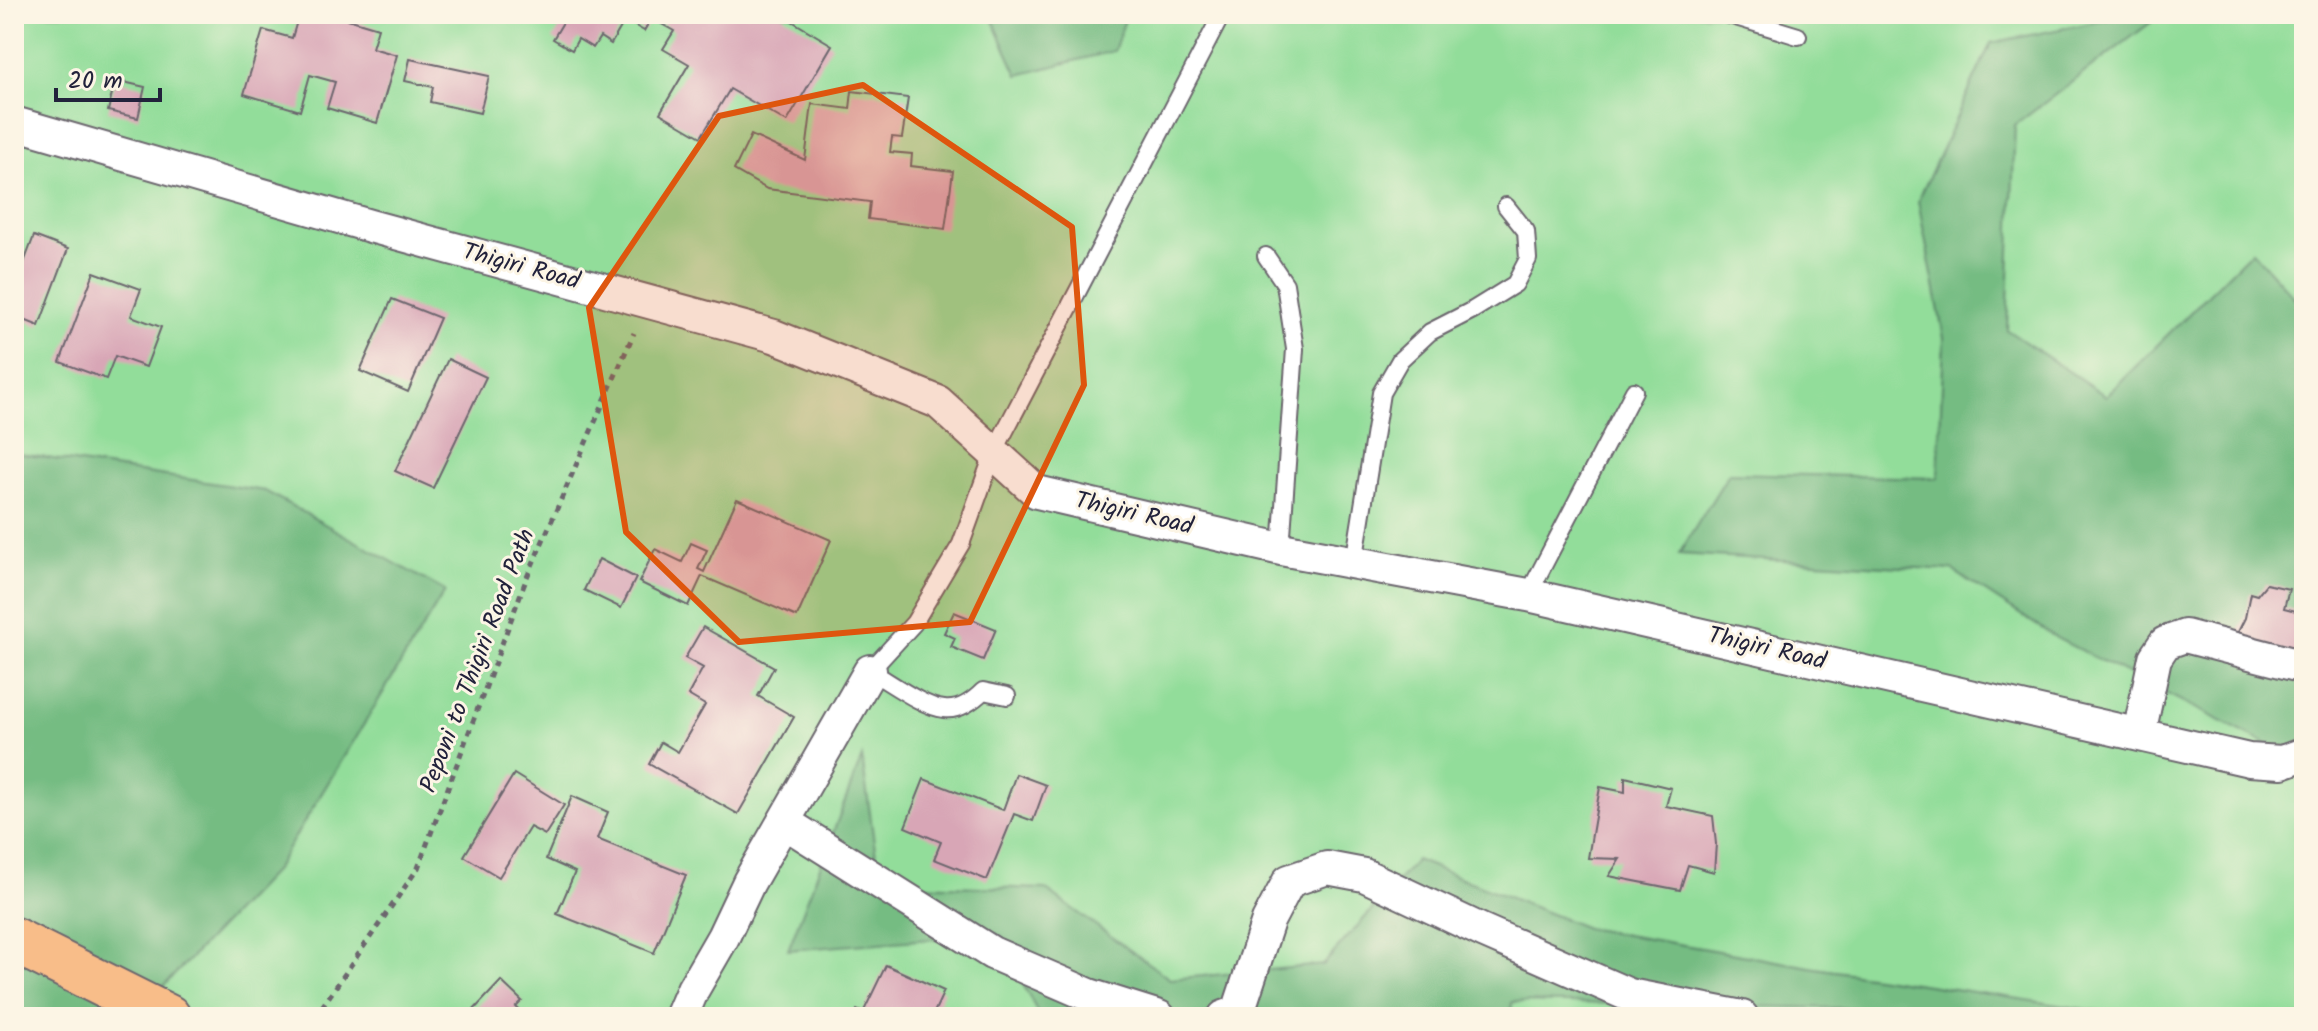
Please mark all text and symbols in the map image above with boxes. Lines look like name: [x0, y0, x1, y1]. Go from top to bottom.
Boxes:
scale bar: [56, 52, 160, 102]
text: 20 m: [68, 62, 123, 101]
street label: Thigiri Road: [458, 233, 585, 302]
street label: Thigiri Road: [1071, 482, 1198, 547]
street label: Peponi to Thigiri Road Path: [410, 523, 546, 799]
street label: Thigiri Road: [1704, 617, 1831, 682]

